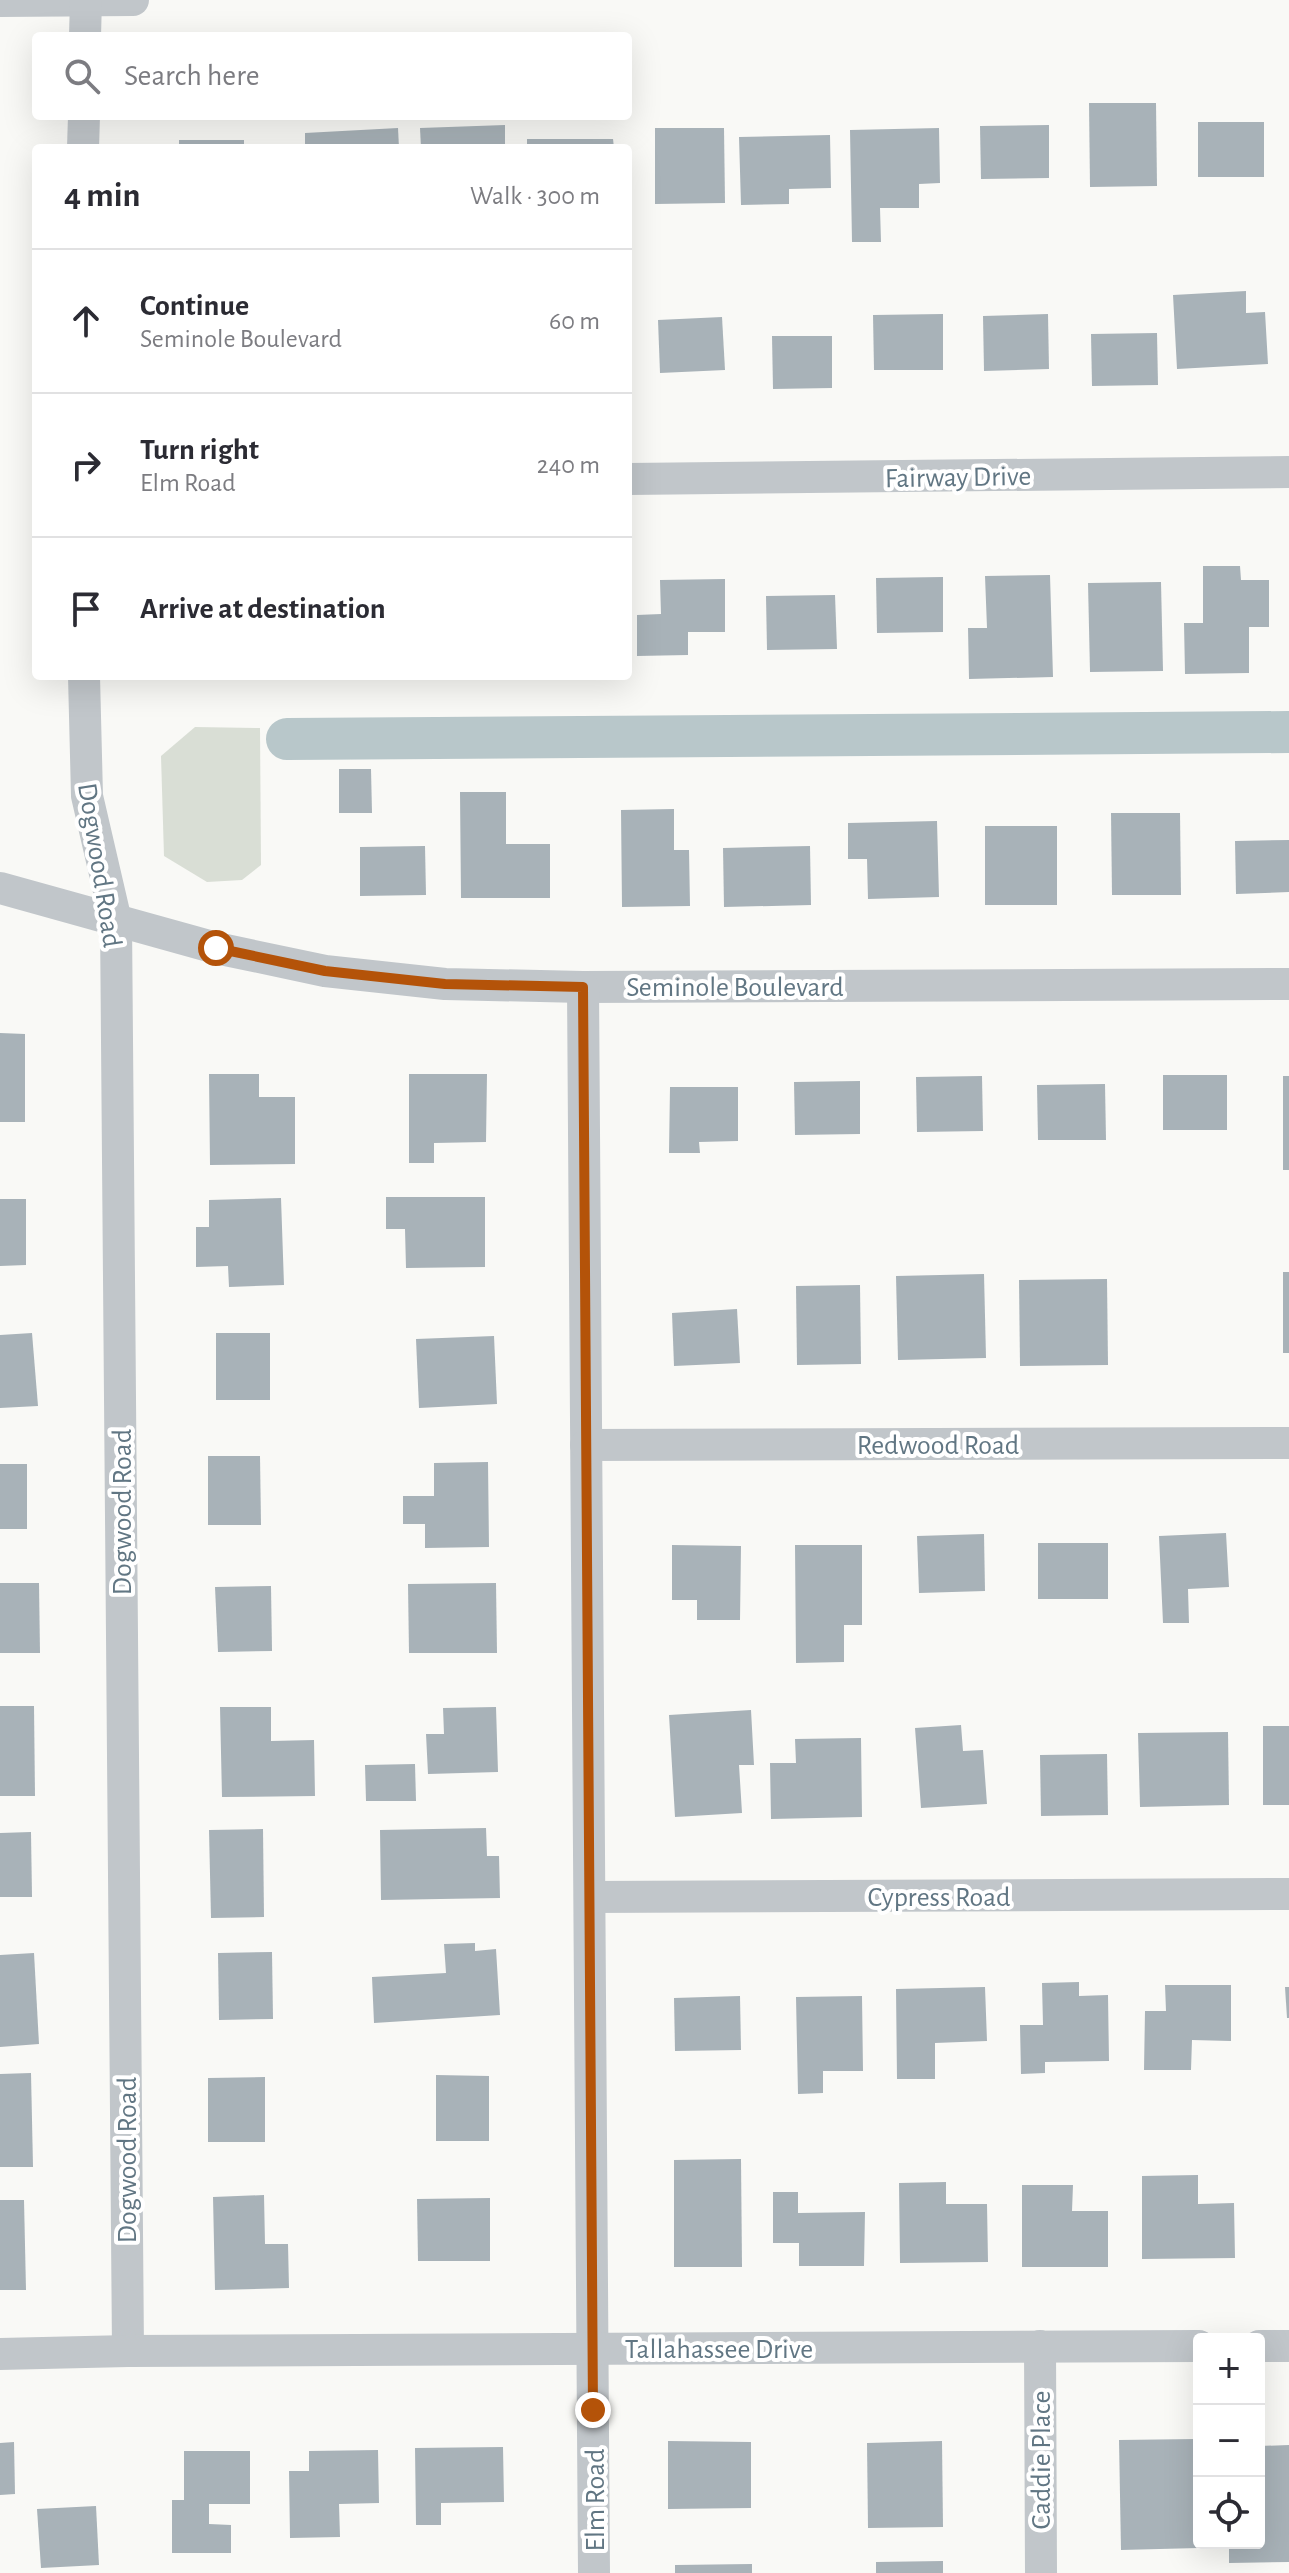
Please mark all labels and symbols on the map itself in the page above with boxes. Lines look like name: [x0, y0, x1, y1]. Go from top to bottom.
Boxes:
street label: Fairway Drive: [885, 463, 1031, 493]
street label: Dogwood Road: [72, 781, 126, 950]
route start: [198, 930, 234, 966]
street label: Seminole Boulevard: [626, 974, 844, 1002]
street label: Dogwood Road: [109, 1429, 137, 1595]
street label: Redwood Road: [857, 1432, 1019, 1460]
street label: Cypress Road: [867, 1884, 1011, 1912]
street label: Dogwood Road: [114, 2077, 142, 2243]
street label: Tallahassee Drive: [625, 2336, 813, 2364]
street label: Caddie Place: [1028, 2391, 1056, 2529]
route end: [575, 2392, 611, 2428]
street label: Elm Road: [582, 2448, 610, 2552]

